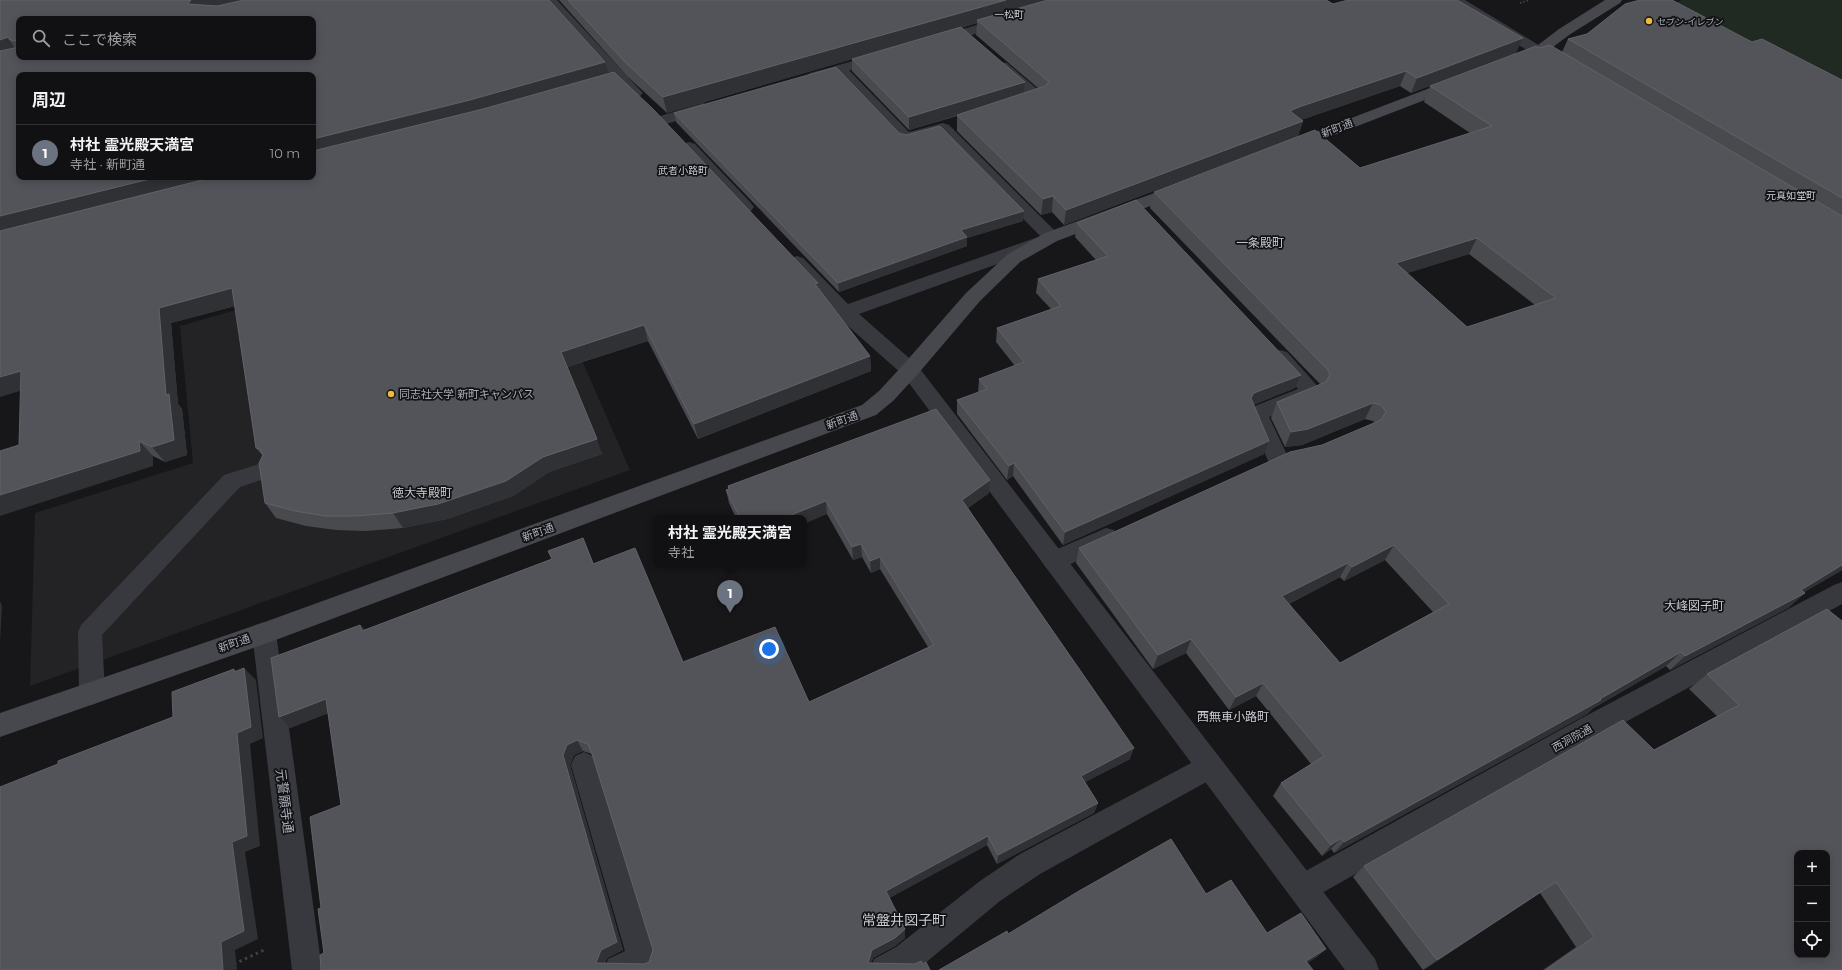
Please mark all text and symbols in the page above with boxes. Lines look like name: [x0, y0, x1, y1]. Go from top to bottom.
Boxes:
district label: 一松町: [994, 8, 1024, 21]
search box: [16, 16, 316, 60]
marker: セブン-イレブン: [1644, 16, 1654, 26]
place label: セブン-イレブン: [1657, 16, 1723, 27]
icon: search: [30, 27, 52, 49]
text: ここで検索: [62, 30, 137, 49]
text: 周辺: [32, 90, 66, 110]
street label: 新町通: [1319, 116, 1355, 140]
text: 村社 霊光殿天満宮: [70, 135, 194, 154]
text: 1: [42, 145, 48, 161]
text: 10 m: [270, 145, 300, 161]
text: 寺社 · 新町通: [70, 156, 145, 172]
district label: 武者小路町: [658, 164, 708, 177]
district label: 元真如堂町: [1766, 189, 1816, 202]
district label: 一条殿町: [1236, 235, 1284, 250]
place label: 同志社大学 新町キャンパス: [399, 387, 534, 401]
marker: 同志社大学 新町キャンパス: [386, 389, 396, 399]
street label: 新町通: [824, 408, 860, 432]
district label: 徳大寺殿町: [392, 485, 452, 500]
popup: [653, 515, 807, 567]
street label: 新町通: [520, 520, 556, 544]
text: 村社 霊光殿天満宮: [668, 523, 792, 542]
text: 寺社: [668, 544, 694, 560]
pin: 1: [717, 580, 743, 613]
district label: 大峰図子町: [1664, 598, 1724, 613]
street label: 新町通: [216, 631, 252, 655]
your location: [759, 639, 779, 659]
district label: 西無車小路町: [1197, 709, 1269, 724]
street label: 西洞院通: [1549, 721, 1595, 755]
street label: 元誓願寺通: [273, 768, 297, 834]
map controls: [1794, 850, 1830, 958]
button: +: [1794, 850, 1830, 886]
button: −: [1794, 886, 1830, 922]
district label: 常盤井図子町: [862, 911, 946, 929]
button: locate: [1794, 922, 1830, 958]

